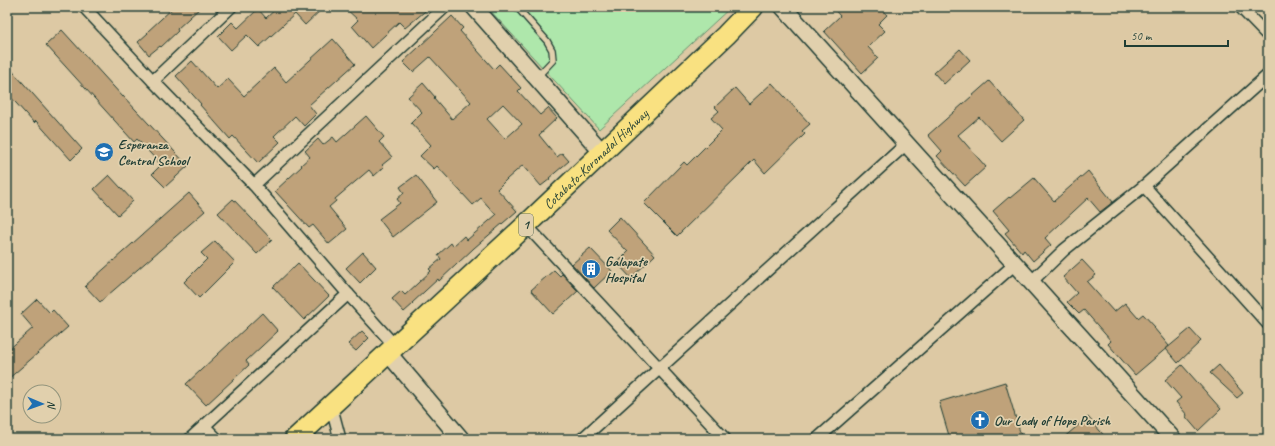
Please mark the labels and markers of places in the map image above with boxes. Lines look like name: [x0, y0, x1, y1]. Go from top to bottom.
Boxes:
place label: Esperanza Central School: [118, 136, 192, 169]
school or university icon: Esperanza Central School: [93, 141, 115, 163]
place label: Galapate Hospital: [605, 253, 648, 286]
building icon: Galapate Hospital: [580, 258, 602, 280]
church icon: Our Lady of Hope Parish: [969, 409, 991, 431]
place label: Our Lady of Hope Parish: [994, 412, 1111, 429]

